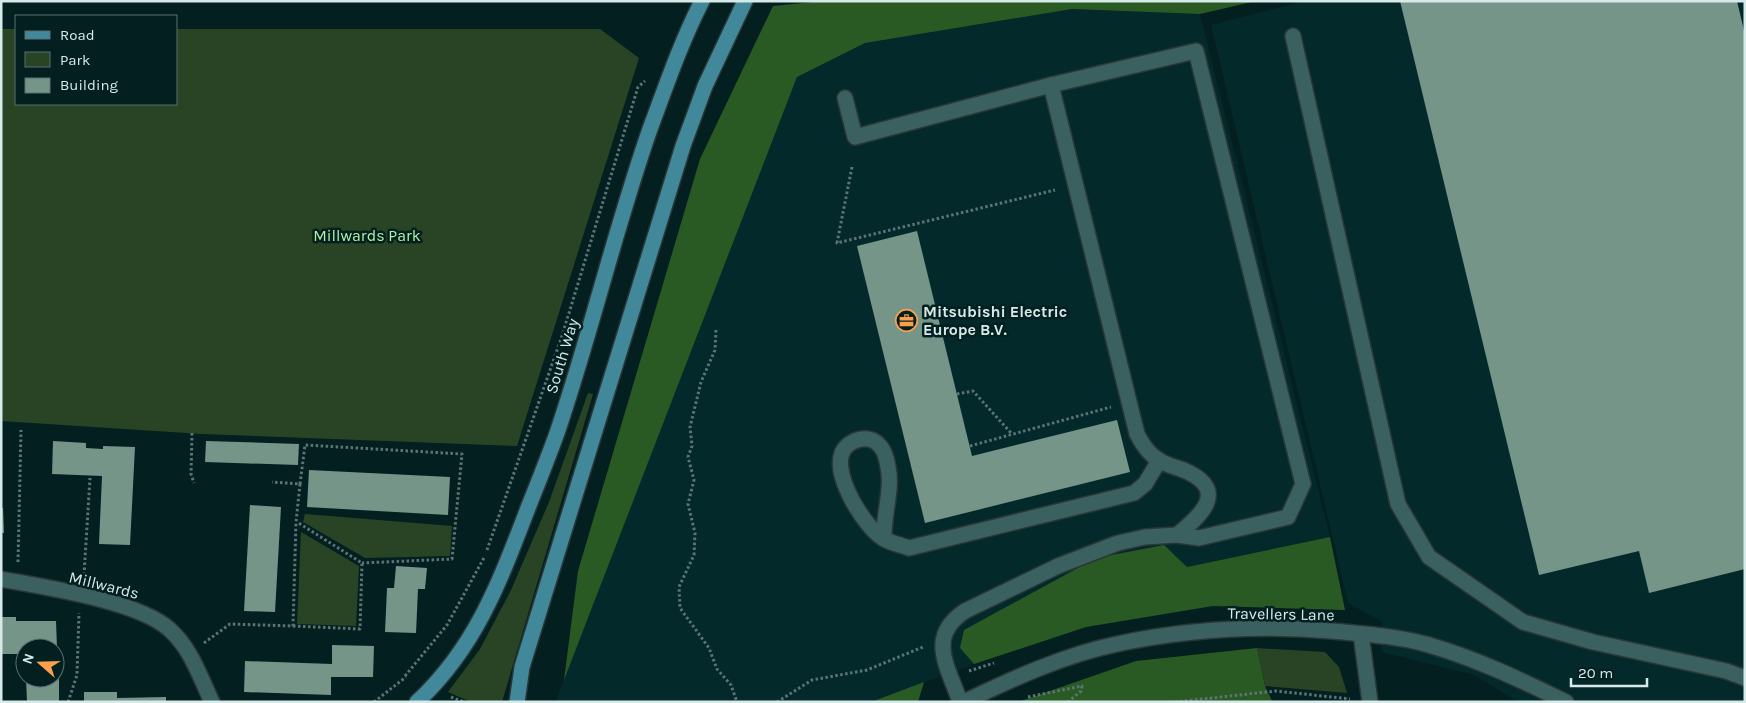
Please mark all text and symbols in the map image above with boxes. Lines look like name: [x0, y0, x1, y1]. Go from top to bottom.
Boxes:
legend: [15, 15, 178, 105]
text: Road: [60, 26, 95, 44]
text: Park: [60, 51, 90, 69]
text: Building: [60, 76, 118, 94]
park label: Millwards Park: [313, 226, 421, 245]
place label: Mitsubishi Electric Europe B.V.: [923, 302, 1067, 339]
office icon: Mitsubishi Electric Europe B.V.: [895, 308, 919, 332]
street label: South Way: [542, 316, 583, 396]
street label: Millwards: [67, 567, 141, 603]
street label: Travellers Lane: [1227, 604, 1335, 624]
north arrow: [15, 638, 65, 688]
text: N: [19, 651, 38, 666]
scale bar: [1571, 656, 1647, 688]
text: 20 m: [1578, 664, 1613, 682]

